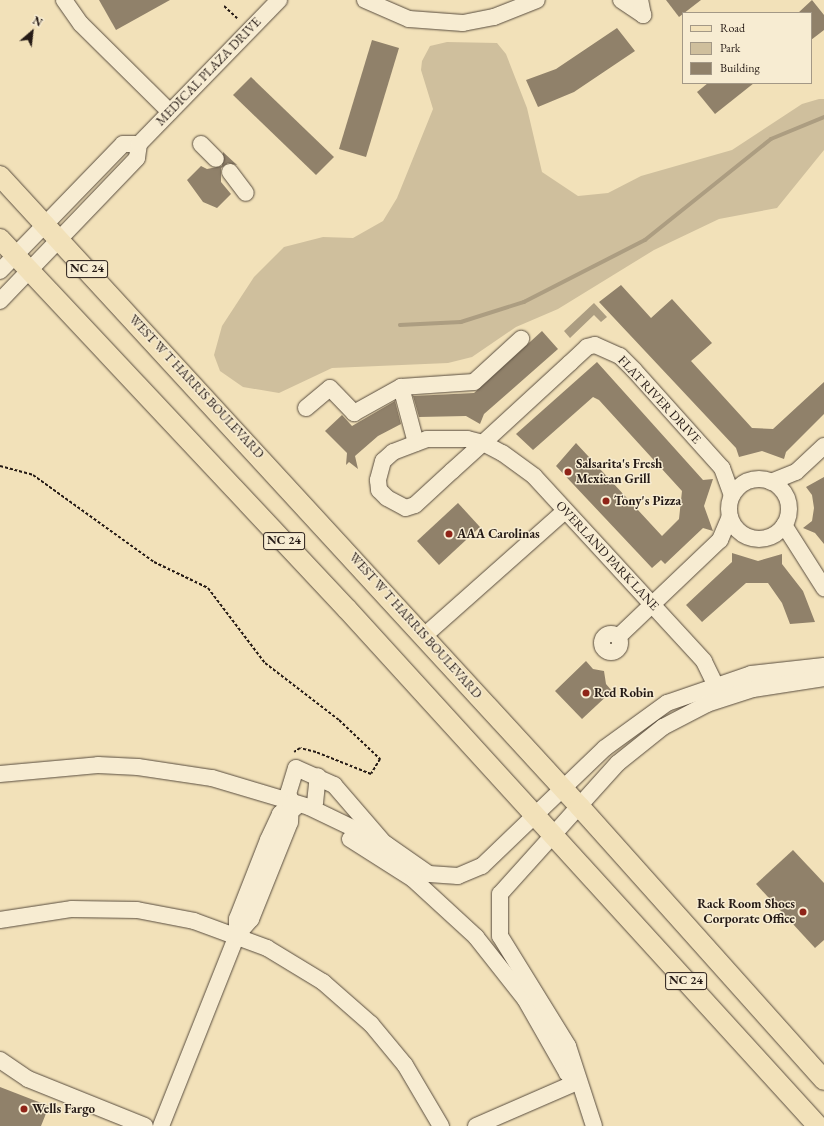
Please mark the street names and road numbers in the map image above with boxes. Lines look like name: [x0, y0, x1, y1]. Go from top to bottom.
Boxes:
street label: MEDICAL PLAZA DRIVE: [153, 15, 265, 129]
road number: NC 24: [66, 259, 108, 279]
street label: WEST W T HARRIS BOULEVARD: [125, 312, 267, 462]
street label: FLAT RIVER DRIVE: [614, 353, 704, 447]
street label: OVERLAND PARK LANE: [552, 498, 662, 614]
road number: NC 24: [263, 531, 305, 551]
street label: WEST W T HARRIS BOULEVARD: [345, 550, 485, 702]
road number: NC 24: [665, 971, 707, 991]

